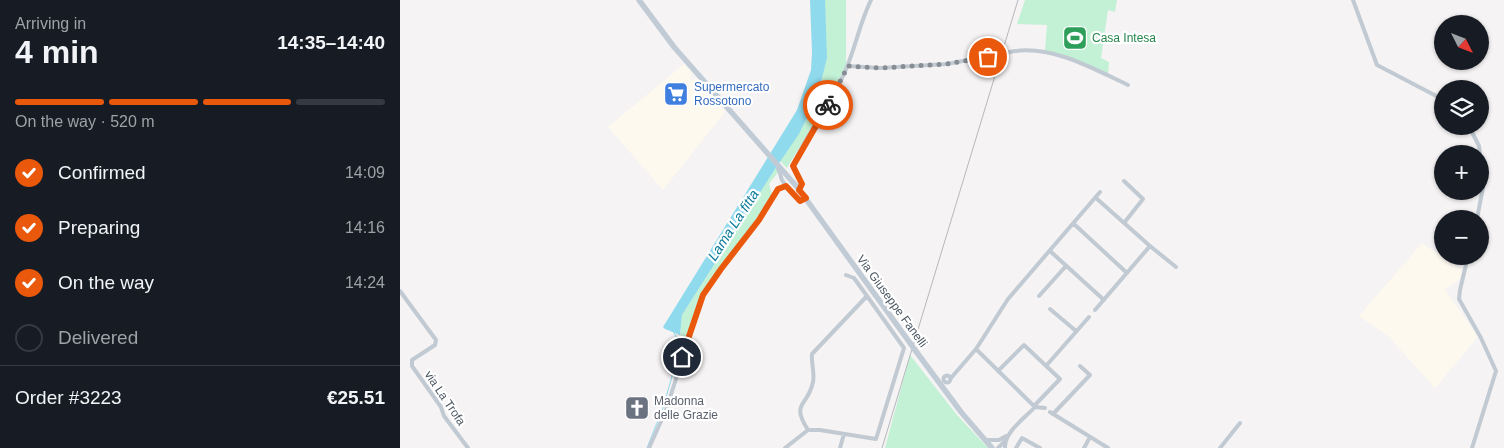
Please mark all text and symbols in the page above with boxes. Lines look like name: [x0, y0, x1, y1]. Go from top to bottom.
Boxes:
text: Arriving in: [15, 15, 86, 32]
north arrow: [1434, 15, 1489, 70]
map controls: [1434, 15, 1489, 265]
sports icon: Casa Intesa: [1062, 25, 1088, 51]
place label: Casa Intesa: [1092, 31, 1156, 45]
text: 14:35–14:40: [277, 32, 385, 53]
text: 4 min: [15, 34, 99, 70]
pin: [967, 36, 1009, 78]
icon: bag: [974, 43, 1002, 71]
place label: Supermercato Rossotono: [694, 80, 770, 108]
courier: [803, 80, 853, 130]
button: layers: [1434, 80, 1489, 135]
supermarket icon: Supermercato Rossotono: [663, 81, 689, 107]
icon: bike: [814, 91, 842, 119]
text: On the way · 520 m: [15, 113, 155, 130]
button: +: [1434, 145, 1489, 200]
icon: check: [15, 159, 43, 187]
text: Confirmed: [58, 162, 146, 183]
text: 14:09: [345, 164, 385, 181]
water label: Lama La fitta: [704, 187, 762, 263]
button: −: [1434, 210, 1489, 265]
icon: check: [15, 214, 43, 242]
text: Preparing: [58, 217, 140, 238]
text: 14:16: [345, 219, 385, 236]
street label: Via Giuseppe Fanelli: [854, 252, 930, 350]
icon: check: [15, 269, 43, 297]
text: On the way: [58, 272, 154, 293]
text: 14:24: [345, 274, 385, 291]
text: Delivered: [58, 327, 138, 348]
pin: [661, 336, 703, 378]
icon: home: [668, 343, 696, 371]
street label: via La Trofa: [422, 368, 469, 428]
text: Order #3223: [15, 387, 122, 408]
text: €25.51: [327, 387, 385, 408]
place label: Madonna delle Grazie: [654, 394, 718, 422]
church icon: Madonna delle Grazie: [624, 395, 650, 421]

